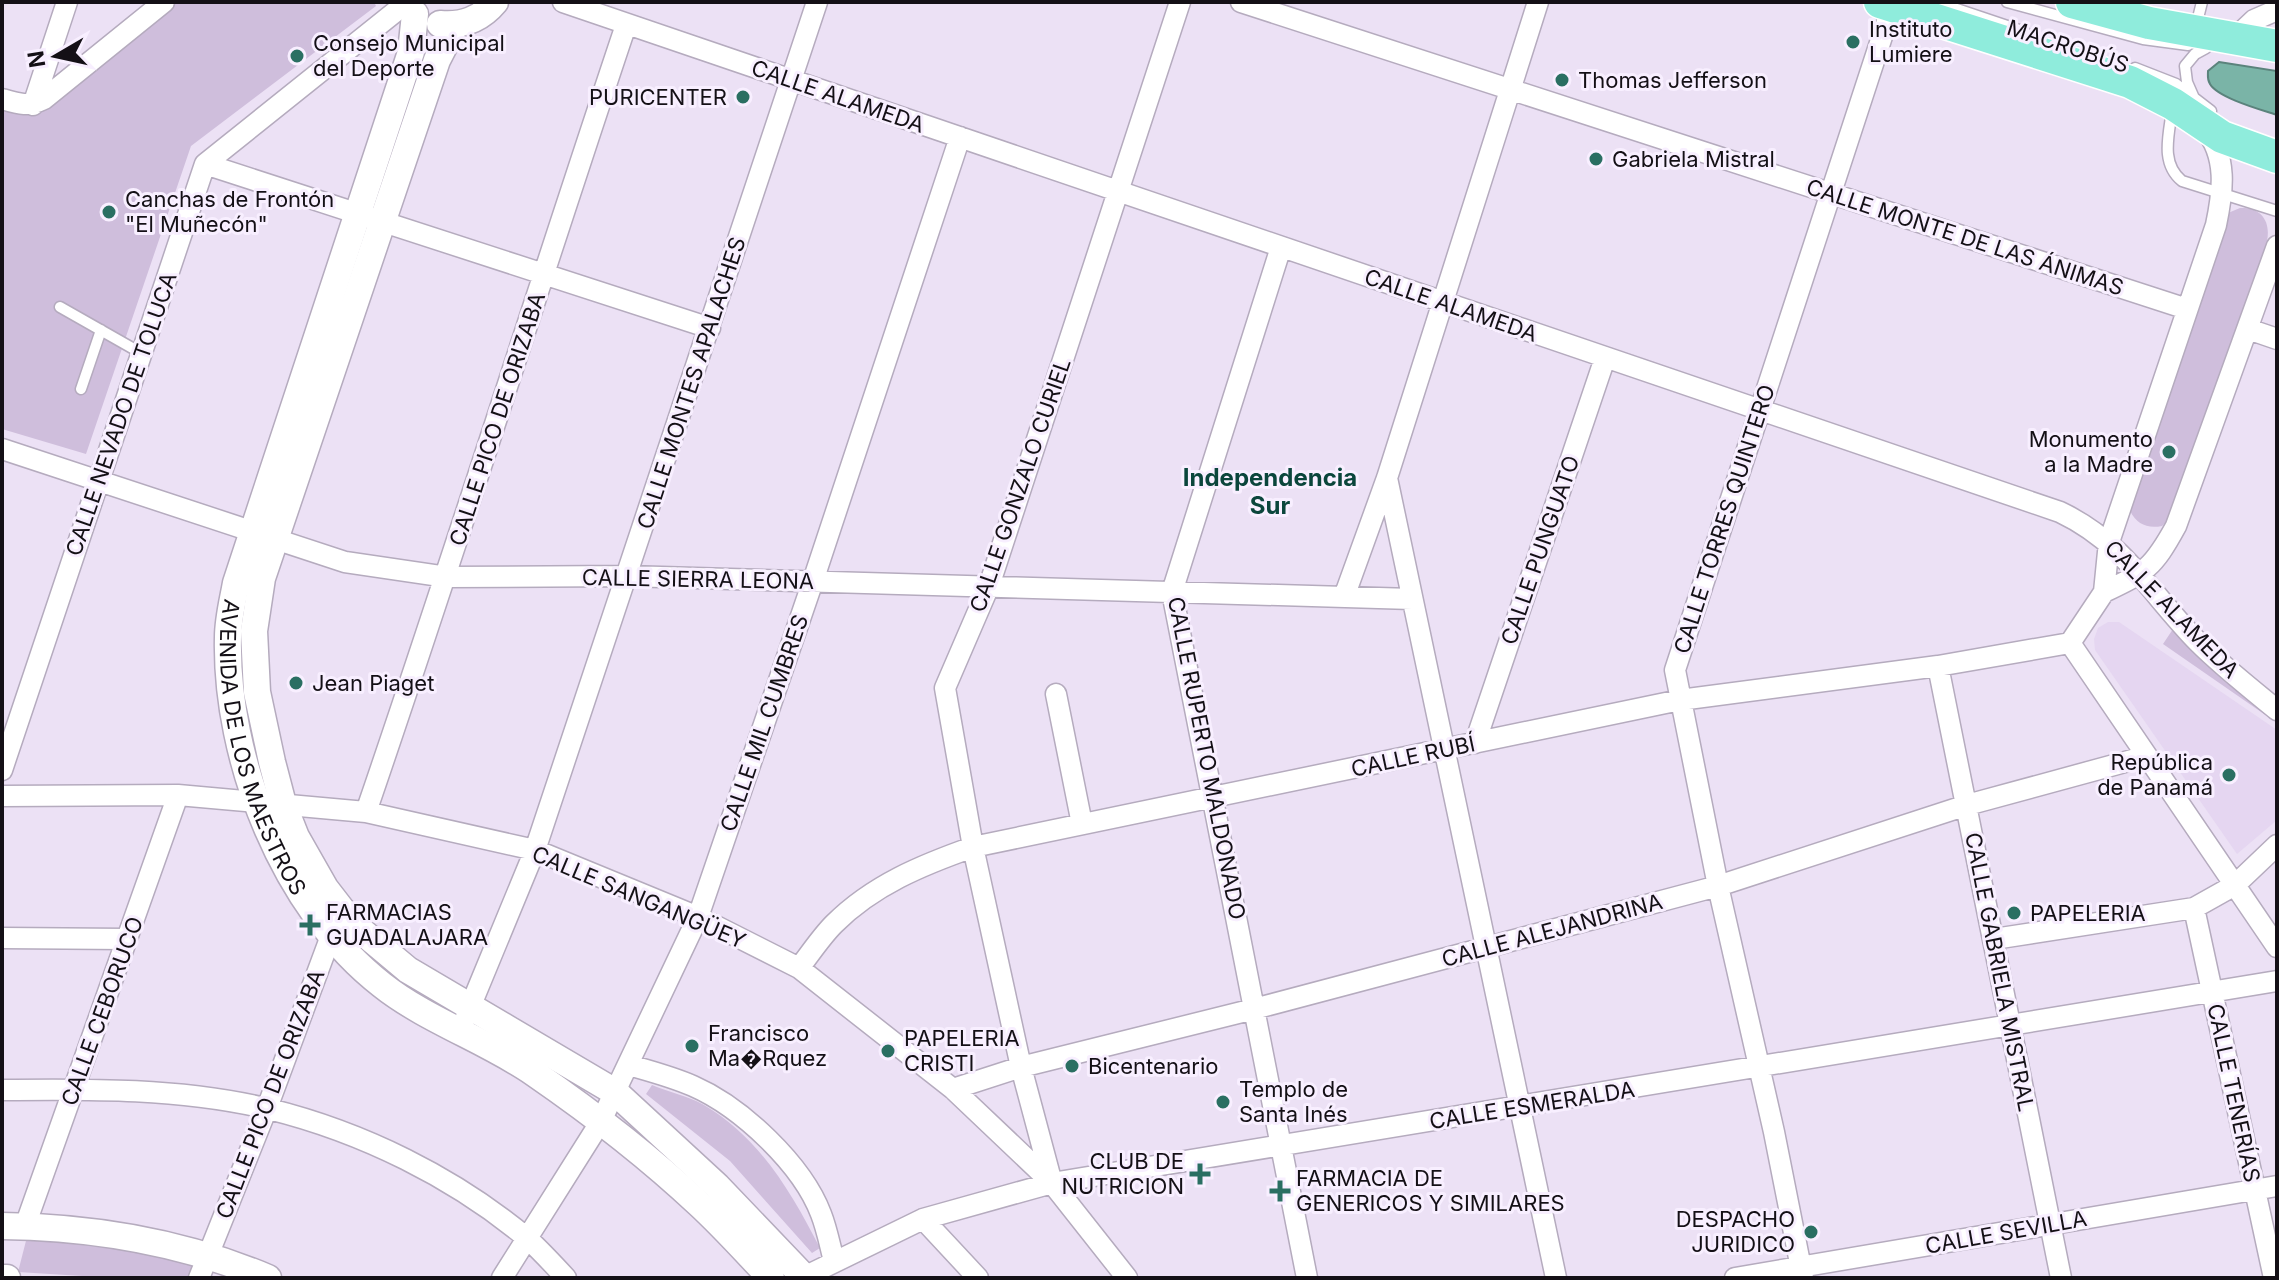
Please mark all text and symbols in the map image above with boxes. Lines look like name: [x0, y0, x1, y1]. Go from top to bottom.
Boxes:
street label: MACROBÚS: [2004, 14, 2132, 78]
north arrow: [16, 16, 96, 96]
place label: Instituto Lumiere: [1869, 16, 1953, 67]
place label: Consejo Municipal del Deporte: [313, 30, 505, 81]
marker: Instituto Lumiere: [1844, 33, 1862, 51]
marker: Consejo Municipal del Deporte: [288, 47, 306, 65]
text: N: [22, 49, 50, 69]
street label: CALLE ALAMEDA: [748, 54, 928, 138]
place label: Thomas Jefferson: [1578, 67, 1767, 93]
marker: Thomas Jefferson: [1553, 71, 1571, 89]
place label: PURICENTER: [589, 84, 727, 110]
marker: PURICENTER: [734, 88, 752, 106]
place label: Gabriela Mistral: [1612, 146, 1775, 172]
marker: Gabriela Mistral: [1587, 150, 1605, 168]
street label: CALLE MONTE DE LAS ÁNIMAS: [1803, 173, 2127, 301]
place label: Canchas de Frontón "El Muñecón": [125, 186, 334, 237]
marker: Canchas de Frontón "El Muñecón": [100, 203, 118, 221]
street label: CALLE MONTES APALACHES: [631, 234, 751, 532]
street label: CALLE ALAMEDA: [1361, 263, 1541, 347]
street label: CALLE NEVADO DE TOLUCA: [60, 269, 182, 559]
street label: CALLE PICO DE ORIZABA: [444, 289, 550, 549]
street label: CALLE GONZALO CURIEL: [964, 355, 1076, 615]
street label: CALLE TORRES QUINTERO: [1668, 381, 1780, 657]
place label: Monumento a la Madre: [2029, 426, 2153, 477]
marker: Monumento a la Madre: [2160, 443, 2178, 461]
street label: CALLE PUNGUATO: [1495, 452, 1585, 648]
district label: Independencia Sur: [1183, 463, 1357, 520]
street label: CALLE ALAMEDA: [2100, 535, 2244, 683]
street label: CALLE SIERRA LEONA: [582, 564, 814, 594]
street label: CALLE RUPERTO MALDONADO: [1163, 594, 1251, 922]
street label: AVENIDA DE LOS MAESTROS: [215, 597, 312, 900]
street label: CALLE MIL CUMBRES: [715, 611, 813, 835]
place label: Jean Piaget: [312, 670, 434, 696]
marker: Jean Piaget: [287, 674, 305, 692]
street label: CALLE RUBÍ: [1349, 730, 1477, 782]
place label: República de Panamá: [2097, 749, 2213, 800]
marker: República de Panamá: [2220, 766, 2238, 784]
street label: CALLE GABRIELA MISTRAL: [1960, 830, 2040, 1114]
street label: CALLE SANGANGÜEY: [528, 840, 750, 954]
street label: CALLE ALEJANDRINA: [1439, 888, 1665, 972]
place label: FARMACIAS GUADALAJARA: [326, 899, 488, 950]
place label: PAPELERIA: [2030, 900, 2146, 926]
marker: PAPELERIA: [2005, 904, 2023, 922]
street label: CALLE CEBORUCO: [56, 913, 148, 1109]
marker: FARMACIAS GUADALAJARA: [301, 916, 319, 934]
street label: CALLE PICO DE ORIZABA: [210, 966, 330, 1222]
street label: CALLE TENERÍAS: [2202, 1001, 2266, 1185]
place label: Francisco Ma�Rquez: [708, 1020, 827, 1071]
place label: PAPELERIA CRISTI: [904, 1025, 1020, 1076]
marker: Francisco Ma�Rquez: [683, 1037, 701, 1055]
marker: PAPELERIA CRISTI: [879, 1042, 897, 1060]
place label: Bicentenario: [1088, 1053, 1218, 1079]
marker: Bicentenario: [1063, 1057, 1081, 1075]
place label: Templo de Santa Inés: [1239, 1076, 1348, 1127]
street label: CALLE ESMERALDA: [1427, 1076, 1637, 1134]
marker: Templo de Santa Inés: [1214, 1093, 1232, 1111]
place label: CLUB DE NUTRICION: [1061, 1148, 1184, 1199]
marker: CLUB DE NUTRICION: [1191, 1165, 1209, 1183]
place label: FARMACIA DE GENERICOS Y SIMILARES: [1296, 1165, 1565, 1216]
marker: FARMACIA DE GENERICOS Y SIMILARES: [1271, 1182, 1289, 1200]
street label: CALLE SEVILLA: [1923, 1205, 2089, 1259]
place label: DESPACHO JURIDICO: [1676, 1206, 1795, 1257]
marker: DESPACHO JURIDICO: [1802, 1223, 1820, 1241]

